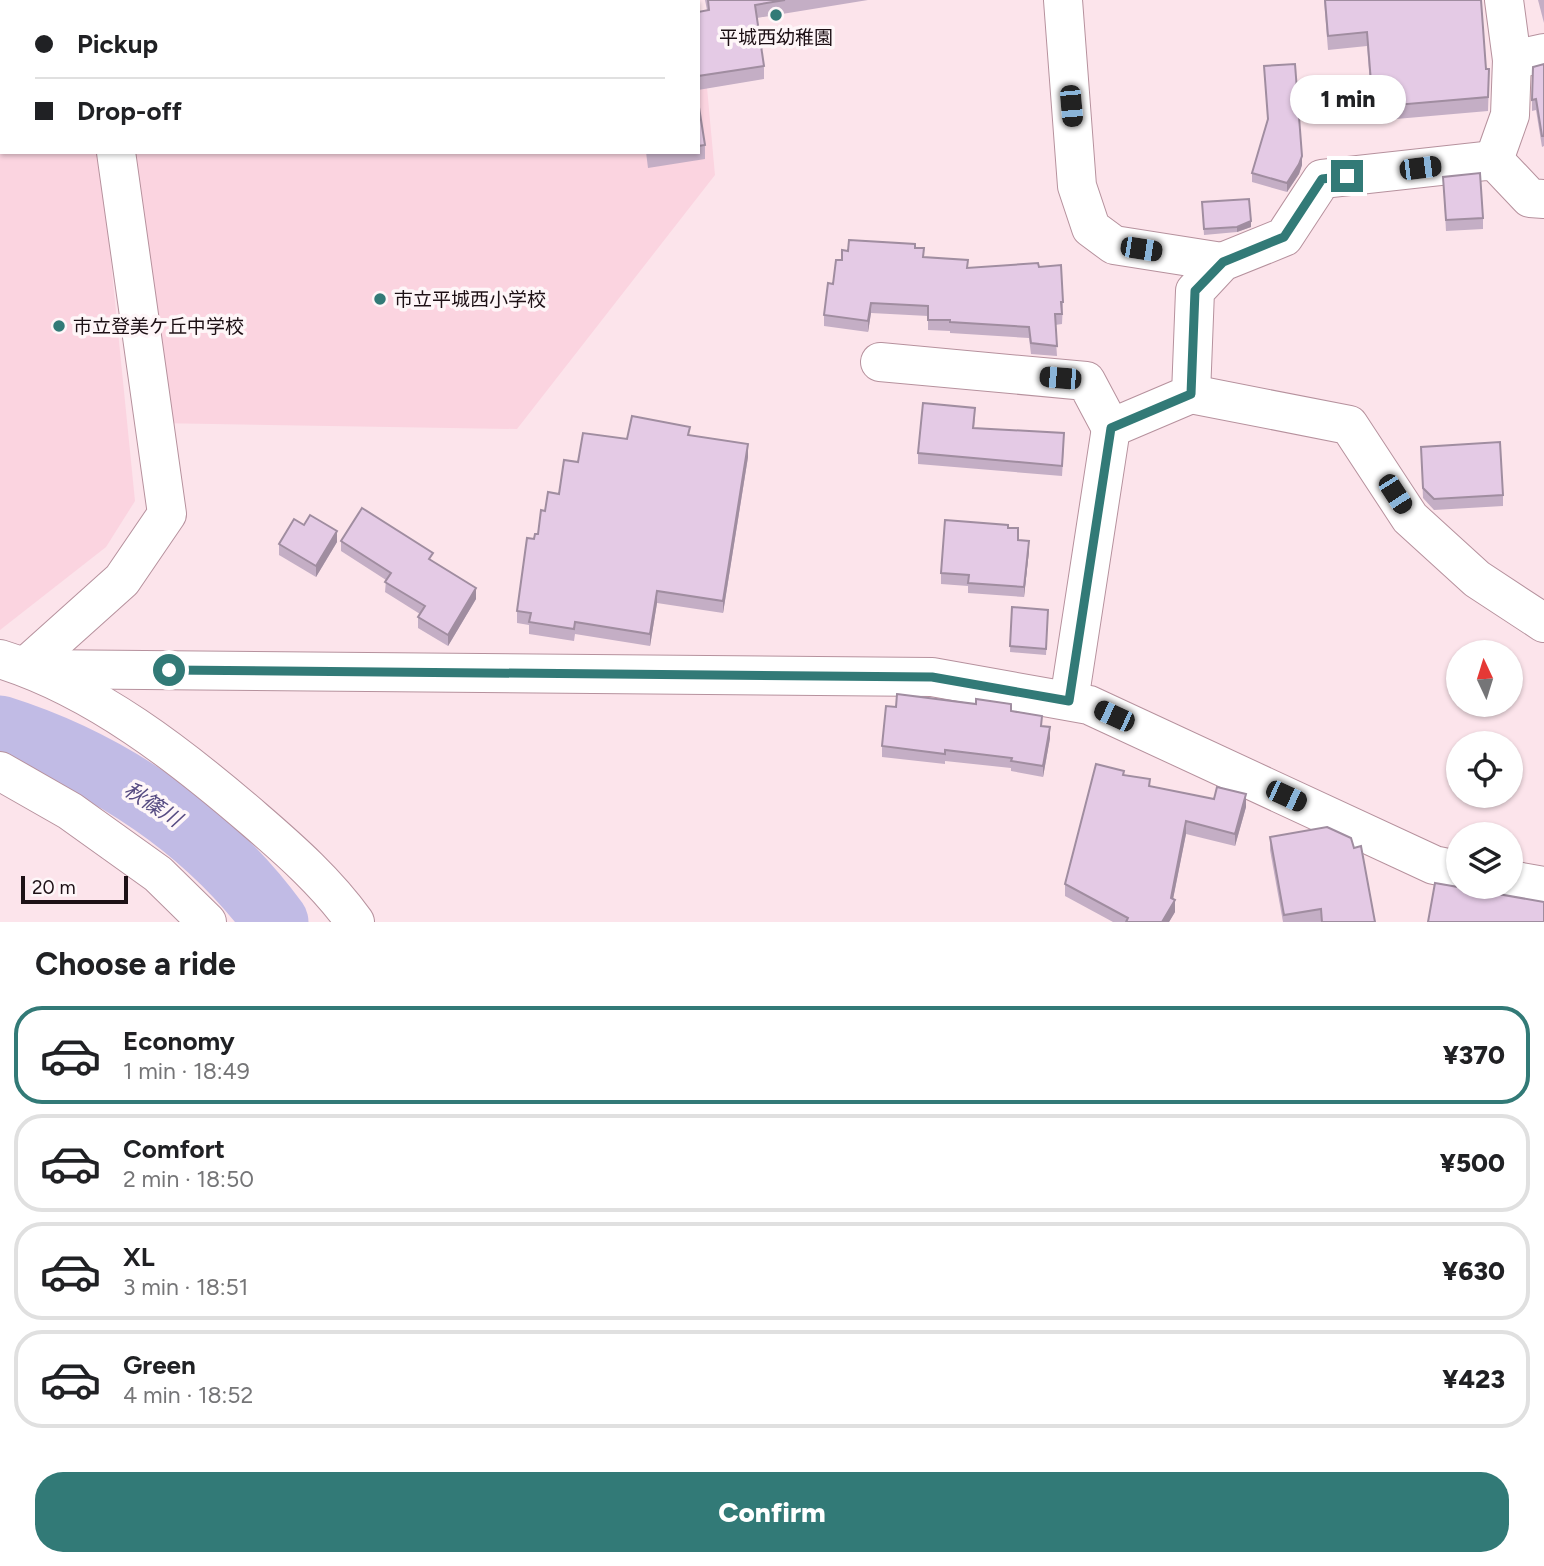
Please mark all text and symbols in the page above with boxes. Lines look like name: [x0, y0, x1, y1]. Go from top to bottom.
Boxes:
marker: 平城西幼稚園: [768, 7, 784, 23]
place label: 平城西幼稚園: [719, 26, 833, 49]
text: Pickup: [77, 28, 158, 60]
callout: 1 min: [1289, 74, 1405, 124]
car: [1059, 84, 1084, 128]
text: 1 min: [1321, 85, 1375, 113]
text: Drop-off: [77, 95, 182, 127]
car: [1398, 155, 1443, 181]
route end: [1331, 160, 1363, 192]
car: [1119, 235, 1164, 263]
place label: 市立平城西小学校: [394, 288, 546, 311]
marker: 市立平城西小学校: [372, 291, 388, 307]
place label: 市立登美ケ丘中学校: [73, 315, 244, 338]
marker: 市立登美ケ丘中学校: [51, 318, 67, 334]
car: [1039, 366, 1082, 390]
car: [1375, 471, 1416, 517]
north arrow: [1446, 640, 1522, 718]
map controls: [1446, 640, 1523, 899]
route start: [153, 654, 185, 686]
car: [1091, 698, 1138, 734]
button: locate: [1446, 731, 1523, 808]
water label: 秋篠川: [120, 776, 188, 833]
car: [1263, 778, 1310, 814]
button: layers: [1446, 822, 1523, 899]
scale bar: [21, 873, 128, 905]
text: 20 m: [32, 876, 76, 899]
text: Choose a ride: [35, 945, 236, 983]
icon: car: [39, 1024, 102, 1087]
text: Economy: [123, 1025, 235, 1057]
text: ¥370: [1443, 1039, 1505, 1071]
text: 1 min · 18:49: [123, 1057, 250, 1085]
icon: car: [39, 1132, 102, 1195]
text: Comfort: [123, 1133, 225, 1165]
text: ¥500: [1440, 1147, 1505, 1179]
text: 2 min · 18:50: [123, 1165, 254, 1193]
icon: car: [39, 1240, 102, 1303]
text: XL: [123, 1241, 155, 1273]
text: ¥630: [1442, 1255, 1505, 1287]
text: 3 min · 18:51: [123, 1273, 248, 1301]
icon: car: [39, 1348, 102, 1411]
text: Green: [123, 1349, 196, 1381]
text: ¥423: [1442, 1363, 1505, 1395]
text: 4 min · 18:52: [123, 1381, 253, 1409]
button: Confirm: [35, 1472, 1509, 1552]

